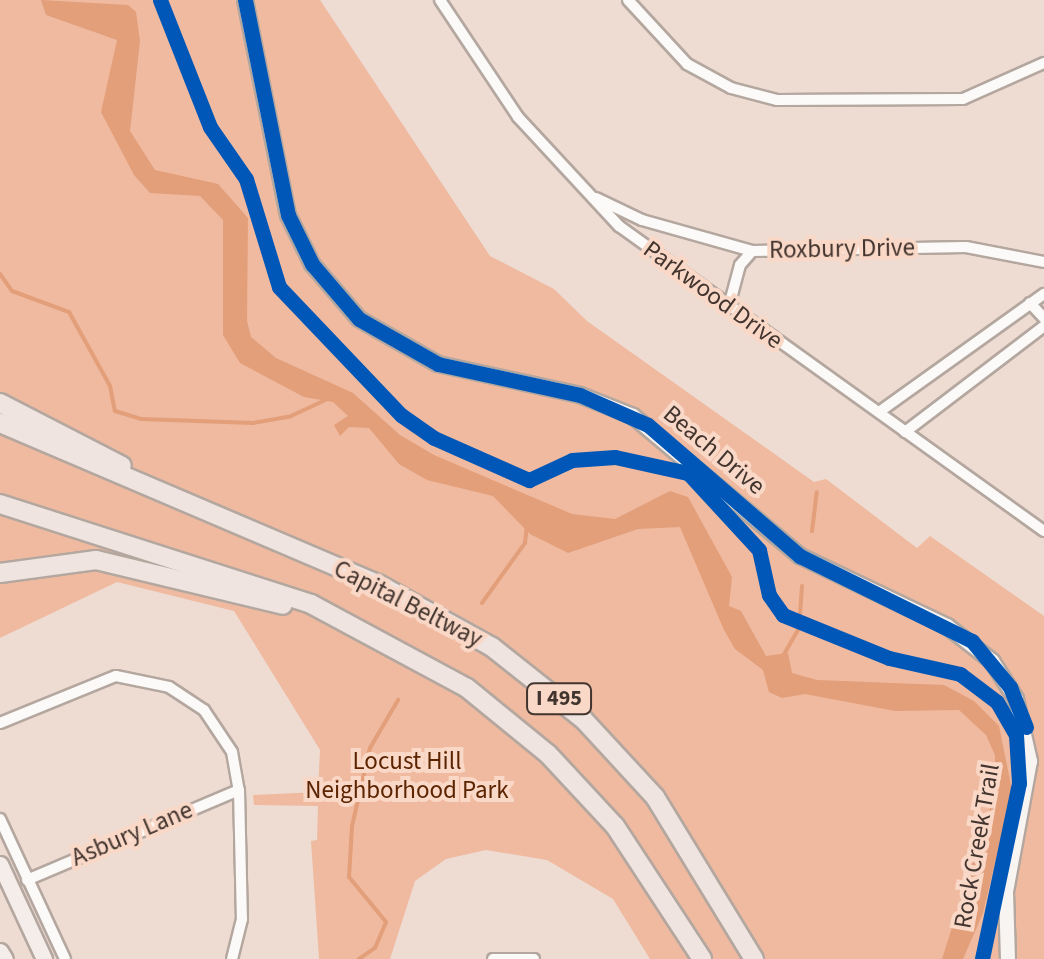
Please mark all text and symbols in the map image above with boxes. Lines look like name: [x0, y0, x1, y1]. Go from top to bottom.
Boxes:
street label: Roxbury Drive: [769, 233, 915, 265]
street label: Parkwood Drive: [638, 234, 788, 356]
street label: Beach Drive: [657, 399, 771, 501]
street label: Capital Beltway: [329, 554, 487, 654]
road number: I 495: [524, 682, 594, 716]
park label: Locust Hill Neighborhood Park: [305, 747, 509, 806]
street label: Rock Creek Trail: [948, 761, 1006, 931]
street label: Asbury Lane: [67, 795, 197, 873]

